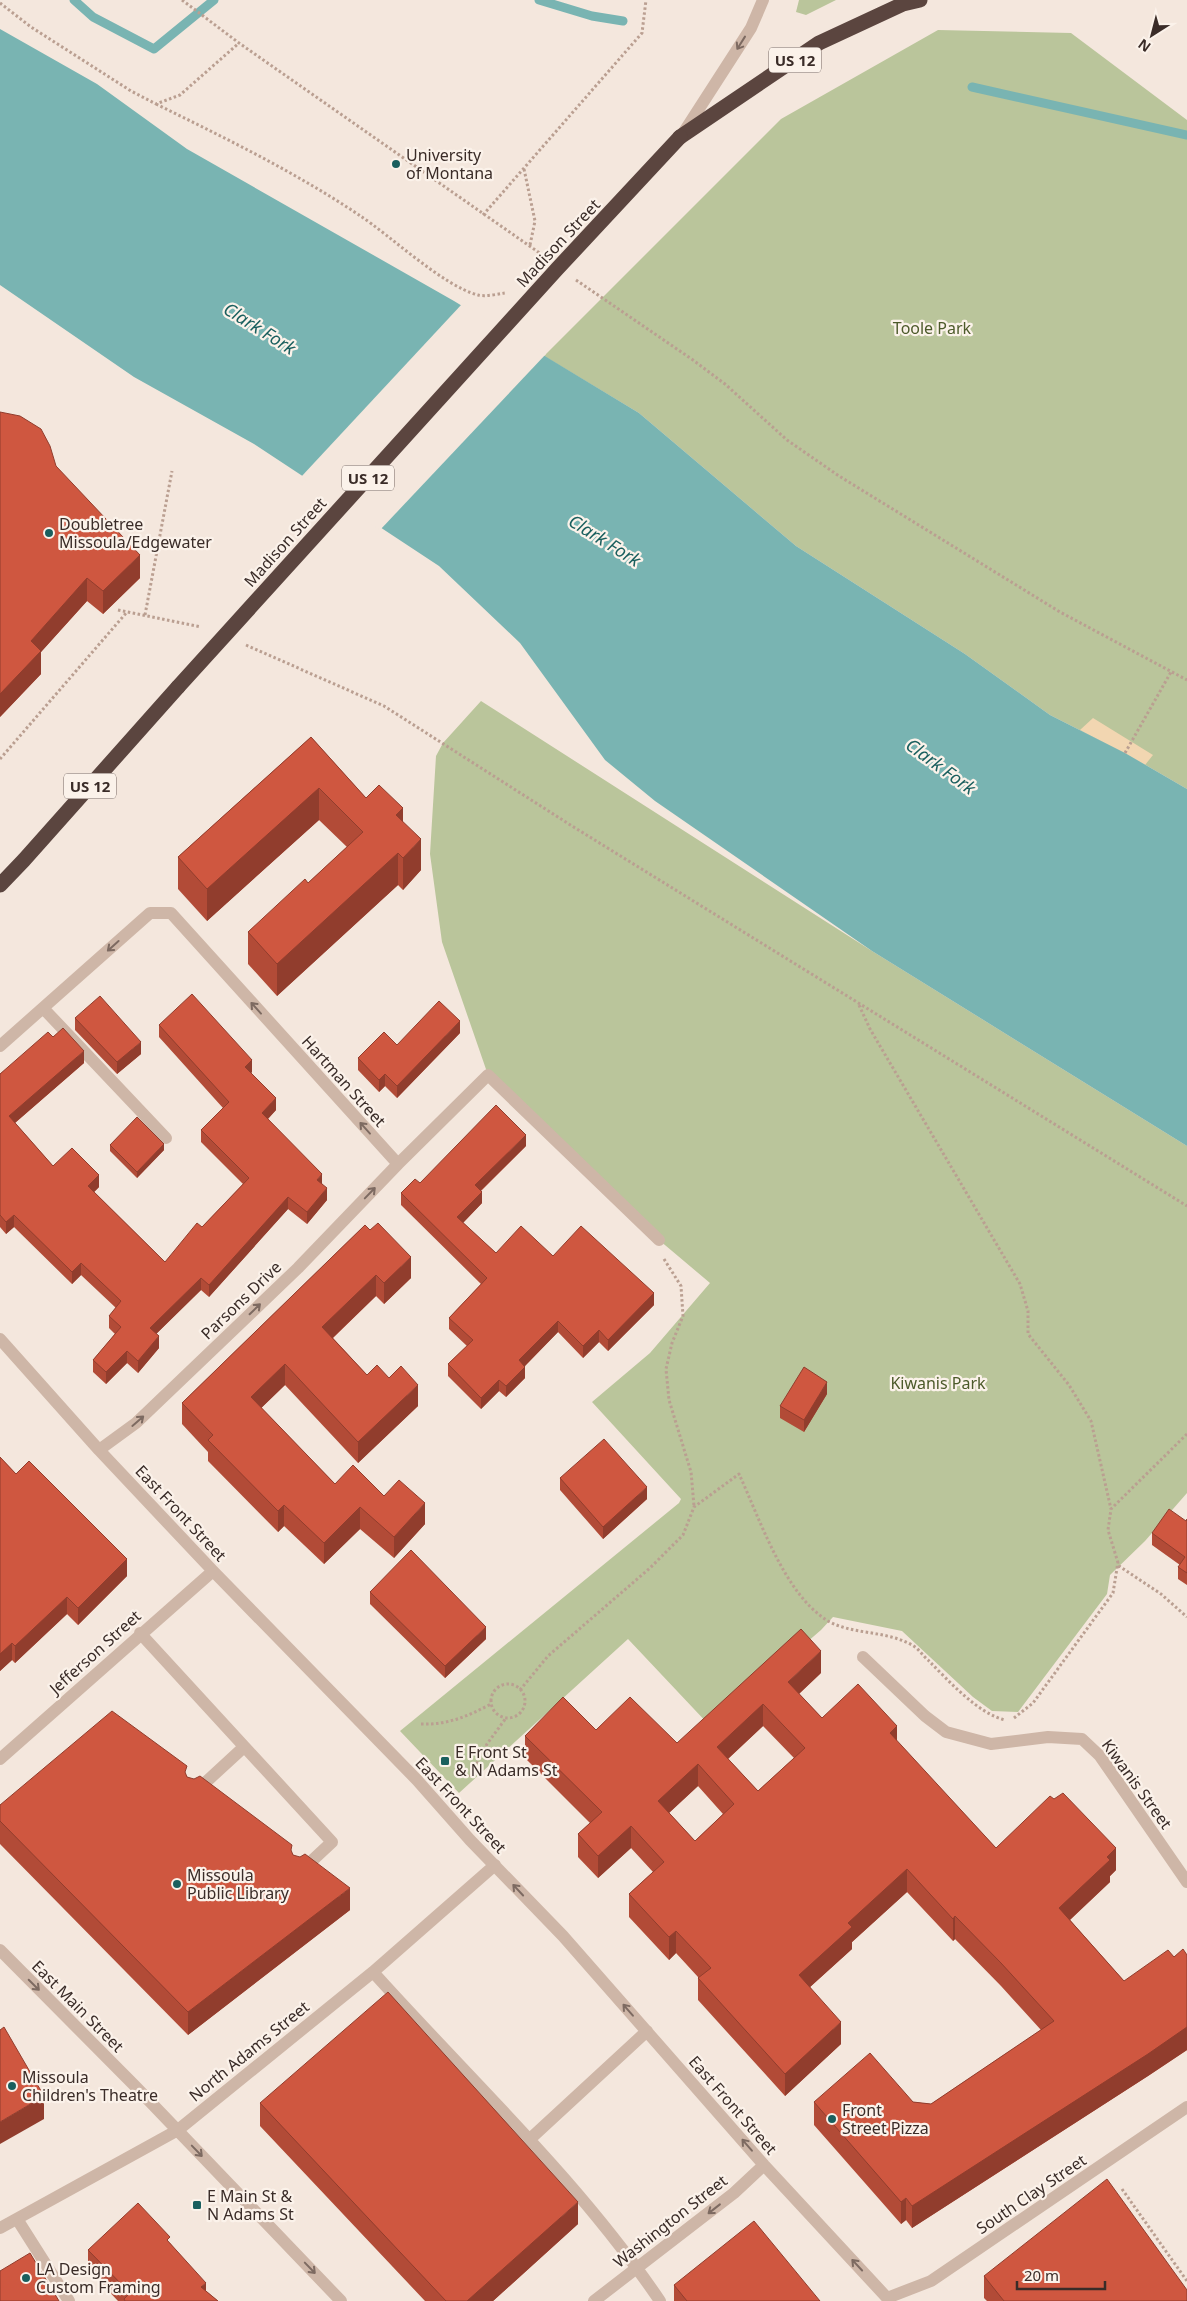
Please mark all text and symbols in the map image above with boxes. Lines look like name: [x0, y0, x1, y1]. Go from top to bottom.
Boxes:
north arrow: [1127, 10, 1177, 60]
text: N: [1134, 35, 1154, 57]
one-way arrow: [736, 36, 746, 50]
road number: US 12: [769, 48, 821, 72]
place label: University of Montana: [406, 144, 493, 184]
marker: University of Montana: [390, 158, 402, 170]
street label: Madison Street: [511, 194, 605, 292]
water label: Clark Fork: [219, 296, 302, 360]
park label: Toole Park: [893, 317, 972, 339]
road number: US 12: [342, 466, 394, 490]
street label: Madison Street: [239, 492, 331, 592]
water label: Clark Fork: [564, 508, 647, 572]
place label: Doubletree Missoula/Edgewater: [59, 513, 212, 553]
marker: Doubletree Missoula/Edgewater: [43, 527, 55, 539]
water label: Clark Fork: [901, 732, 982, 800]
road number: US 12: [64, 774, 116, 798]
one-way arrow: [107, 940, 120, 951]
one-way arrow: [250, 1001, 262, 1014]
street label: Hartman Street: [297, 1031, 391, 1132]
one-way arrow: [359, 1122, 371, 1135]
one-way arrow: [364, 1187, 376, 1200]
street label: Parsons Drive: [196, 1256, 286, 1344]
one-way arrow: [249, 1303, 262, 1315]
park label: Kiwanis Park: [890, 1372, 986, 1394]
one-way arrow: [131, 1416, 144, 1427]
street label: East Front Street: [131, 1460, 232, 1566]
street label: Jefferson Street: [43, 1605, 146, 1700]
street label: Kiwanis Street: [1097, 1735, 1177, 1834]
place label: E Front St & N Adams St: [455, 1741, 558, 1781]
street label: East Front Street: [411, 1752, 512, 1858]
marker: E Front St & N Adams St: [439, 1755, 451, 1767]
place label: Missoula Public Library: [187, 1864, 290, 1904]
marker: Missoula Public Library: [171, 1878, 183, 1890]
one-way arrow: [512, 1884, 524, 1897]
street label: East Main Street: [27, 1955, 129, 2057]
one-way arrow: [28, 1979, 40, 1991]
street label: North Adams Street: [184, 1996, 314, 2106]
one-way arrow: [623, 2004, 634, 2017]
street label: East Front Street: [684, 2051, 782, 2159]
place label: Missoula Children's Theatre: [22, 2066, 158, 2106]
marker: Missoula Children's Theatre: [6, 2080, 18, 2092]
place label: Front Street Pizza: [842, 2099, 929, 2139]
marker: Front Street Pizza: [826, 2113, 838, 2125]
one-way arrow: [741, 2139, 753, 2152]
one-way arrow: [191, 2144, 203, 2157]
street label: South Clay Street: [972, 2149, 1091, 2239]
street label: Washington Street: [608, 2169, 732, 2272]
place label: E Main St & N Adams St: [207, 2185, 294, 2225]
marker: E Main St & N Adams St: [191, 2199, 203, 2211]
one-way arrow: [708, 2203, 721, 2214]
place label: LA Design Custom Framing: [36, 2258, 161, 2298]
scale bar: [1017, 2258, 1104, 2290]
one-way arrow: [851, 2259, 863, 2272]
one-way arrow: [304, 2262, 316, 2274]
text: 20 m: [1024, 2265, 1059, 2285]
marker: LA Design Custom Framing: [20, 2272, 32, 2284]

